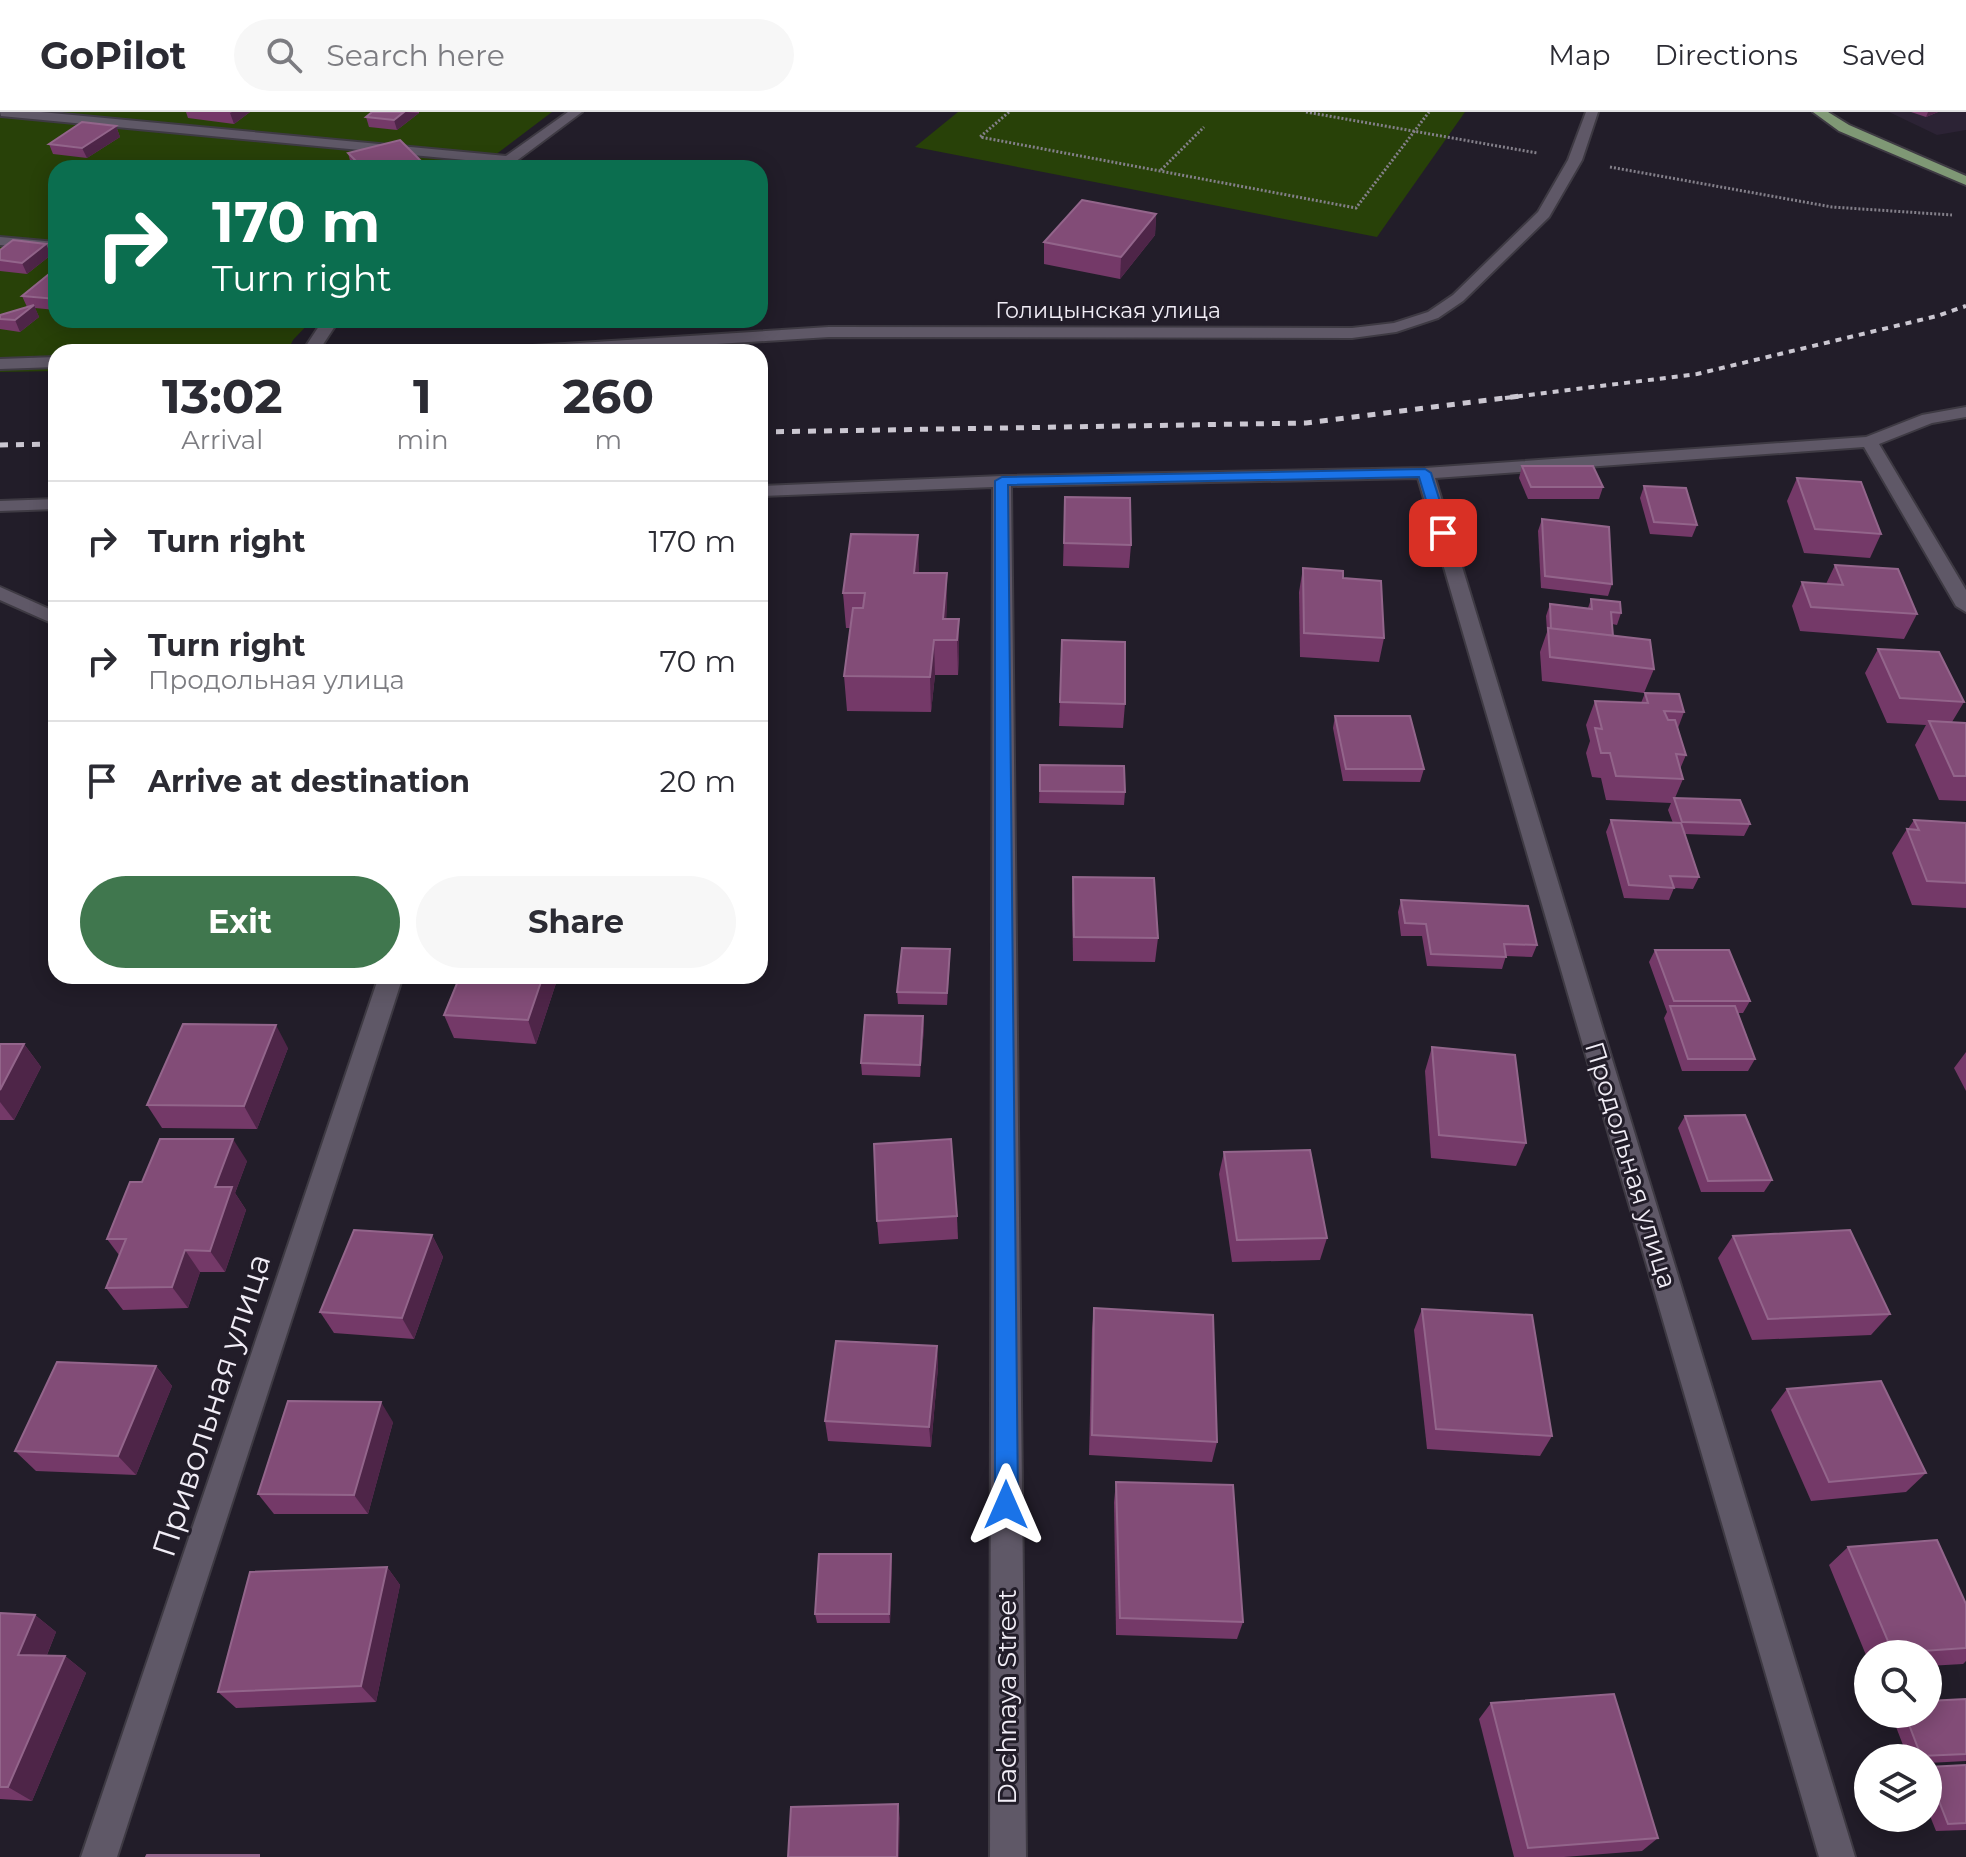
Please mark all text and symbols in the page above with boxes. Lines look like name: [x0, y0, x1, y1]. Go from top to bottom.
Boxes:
search box: [234, 19, 794, 91]
text: GoPilot: [40, 32, 186, 79]
icon: search: [262, 33, 306, 77]
text: Search here: [326, 37, 505, 74]
text: Map: [1548, 38, 1610, 72]
text: Directions: [1654, 38, 1798, 72]
text: Saved: [1842, 38, 1926, 72]
text: 170 m: [212, 188, 380, 256]
icon: right: [80, 192, 184, 296]
text: Turn right: [212, 256, 392, 300]
street label: Голицынская улица: [995, 297, 1221, 324]
text: 13:02: [162, 367, 282, 425]
text: 1: [413, 367, 432, 425]
text: 260: [563, 367, 654, 425]
text: Arrival: [181, 424, 263, 456]
text: min: [396, 424, 449, 456]
text: m: [595, 424, 622, 456]
pin: [1409, 499, 1477, 567]
icon: arrive: [1421, 511, 1465, 555]
icon: right: [80, 519, 124, 563]
text: Turn right: [148, 523, 305, 560]
text: 170 m: [649, 523, 736, 560]
text: Turn right: [148, 627, 305, 664]
icon: right: [80, 639, 124, 683]
text: 70 m: [659, 643, 736, 680]
text: Продольная улица: [148, 664, 405, 696]
icon: arrive: [80, 759, 124, 803]
text: Arrive at destination: [148, 763, 470, 800]
text: 20 m: [659, 763, 736, 800]
button: Exit: [80, 876, 400, 968]
button: Share: [416, 876, 736, 968]
street label: Продольная улица: [1578, 1038, 1684, 1292]
street label: Привольная улица: [144, 1249, 278, 1561]
position arrow: [964, 1463, 1048, 1547]
street label: Dachnaya Street: [991, 1589, 1023, 1805]
map controls: [1854, 1640, 1942, 1832]
button: search: [1854, 1640, 1942, 1728]
button: layers: [1854, 1744, 1942, 1832]

